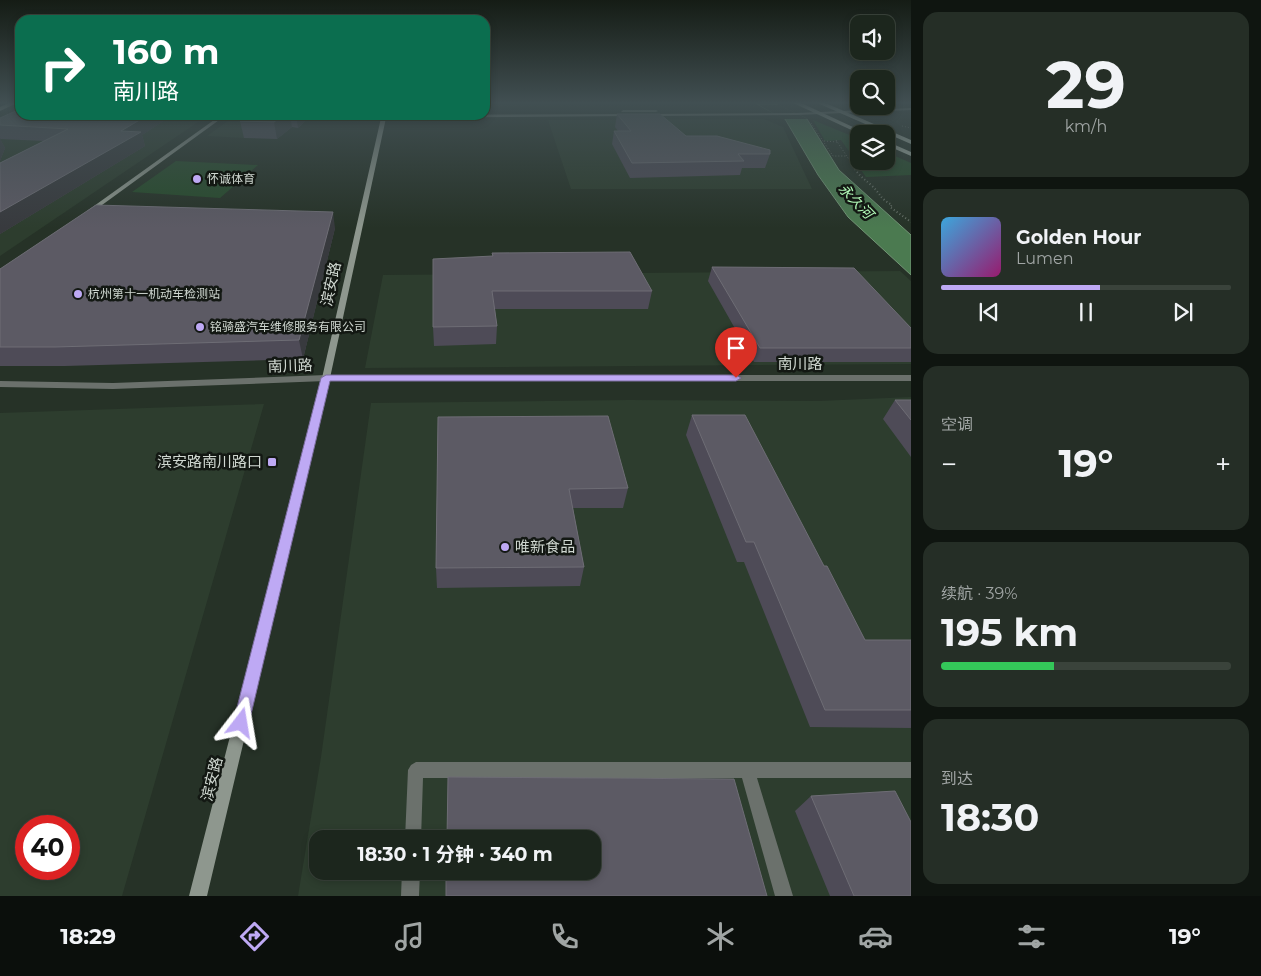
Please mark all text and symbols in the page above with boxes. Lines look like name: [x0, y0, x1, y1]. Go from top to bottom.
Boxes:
map controls: [850, 15, 895, 170]
button: sound: [850, 15, 895, 60]
text: 160 m: [113, 30, 219, 73]
icon: right: [30, 35, 95, 100]
text: 29: [1046, 45, 1126, 124]
button: search: [850, 70, 895, 115]
text: 南川路: [113, 78, 179, 105]
text: km/h: [1065, 117, 1107, 136]
button: layers: [850, 125, 895, 170]
place label: 怀诚体育: [207, 171, 255, 186]
marker: 怀诚体育: [191, 173, 203, 185]
water label: 永久河: [835, 180, 879, 225]
text: Golden Hour: [1016, 226, 1142, 249]
text: Lumen: [1016, 249, 1074, 268]
street label: 滨安路: [317, 260, 344, 308]
place label: 杭州第十一机动车检测站: [88, 286, 220, 301]
marker: 杭州第十一机动车检测站: [72, 288, 84, 300]
icon: previous: [975, 298, 1003, 326]
icon: pause: [1072, 298, 1100, 326]
icon: next: [1169, 298, 1197, 326]
place label: 铭骑盛汽车维修服务有限公司: [210, 319, 366, 334]
marker: 铭骑盛汽车维修服务有限公司: [194, 321, 206, 333]
pin: [715, 327, 757, 378]
icon: arrive: [722, 334, 750, 362]
street label: 南川路: [777, 354, 823, 373]
street label: 南川路: [267, 355, 313, 376]
text: 空调: [941, 415, 973, 434]
text: 19°: [1059, 440, 1114, 487]
text: −: [941, 447, 957, 481]
text: +: [1215, 447, 1231, 481]
place label: 滨安路南川路口: [157, 452, 262, 471]
marker: 滨安路南川路口: [266, 456, 278, 468]
place label: 唯新食品: [515, 537, 575, 556]
marker: 唯新食品: [499, 541, 511, 553]
text: 续航 · 39%: [941, 584, 1017, 603]
text: 195 km: [941, 609, 1078, 656]
position arrow: [214, 696, 266, 748]
street label: 滨安路: [197, 755, 226, 803]
text: 到达: [941, 769, 973, 788]
text: 18:30: [941, 794, 1039, 841]
speed limit sign: 40: [15, 815, 80, 880]
text: 18:30 · 1 分钟 · 340 m: [357, 843, 553, 866]
icon: directions: [237, 919, 272, 954]
icon: music: [392, 919, 427, 954]
icon: phone: [547, 919, 582, 954]
icon: climate: [703, 919, 738, 954]
icon: car: [858, 919, 893, 954]
icon: filters: [1014, 919, 1049, 954]
text: 18:29: [60, 923, 116, 950]
text: 19°: [1169, 923, 1201, 950]

